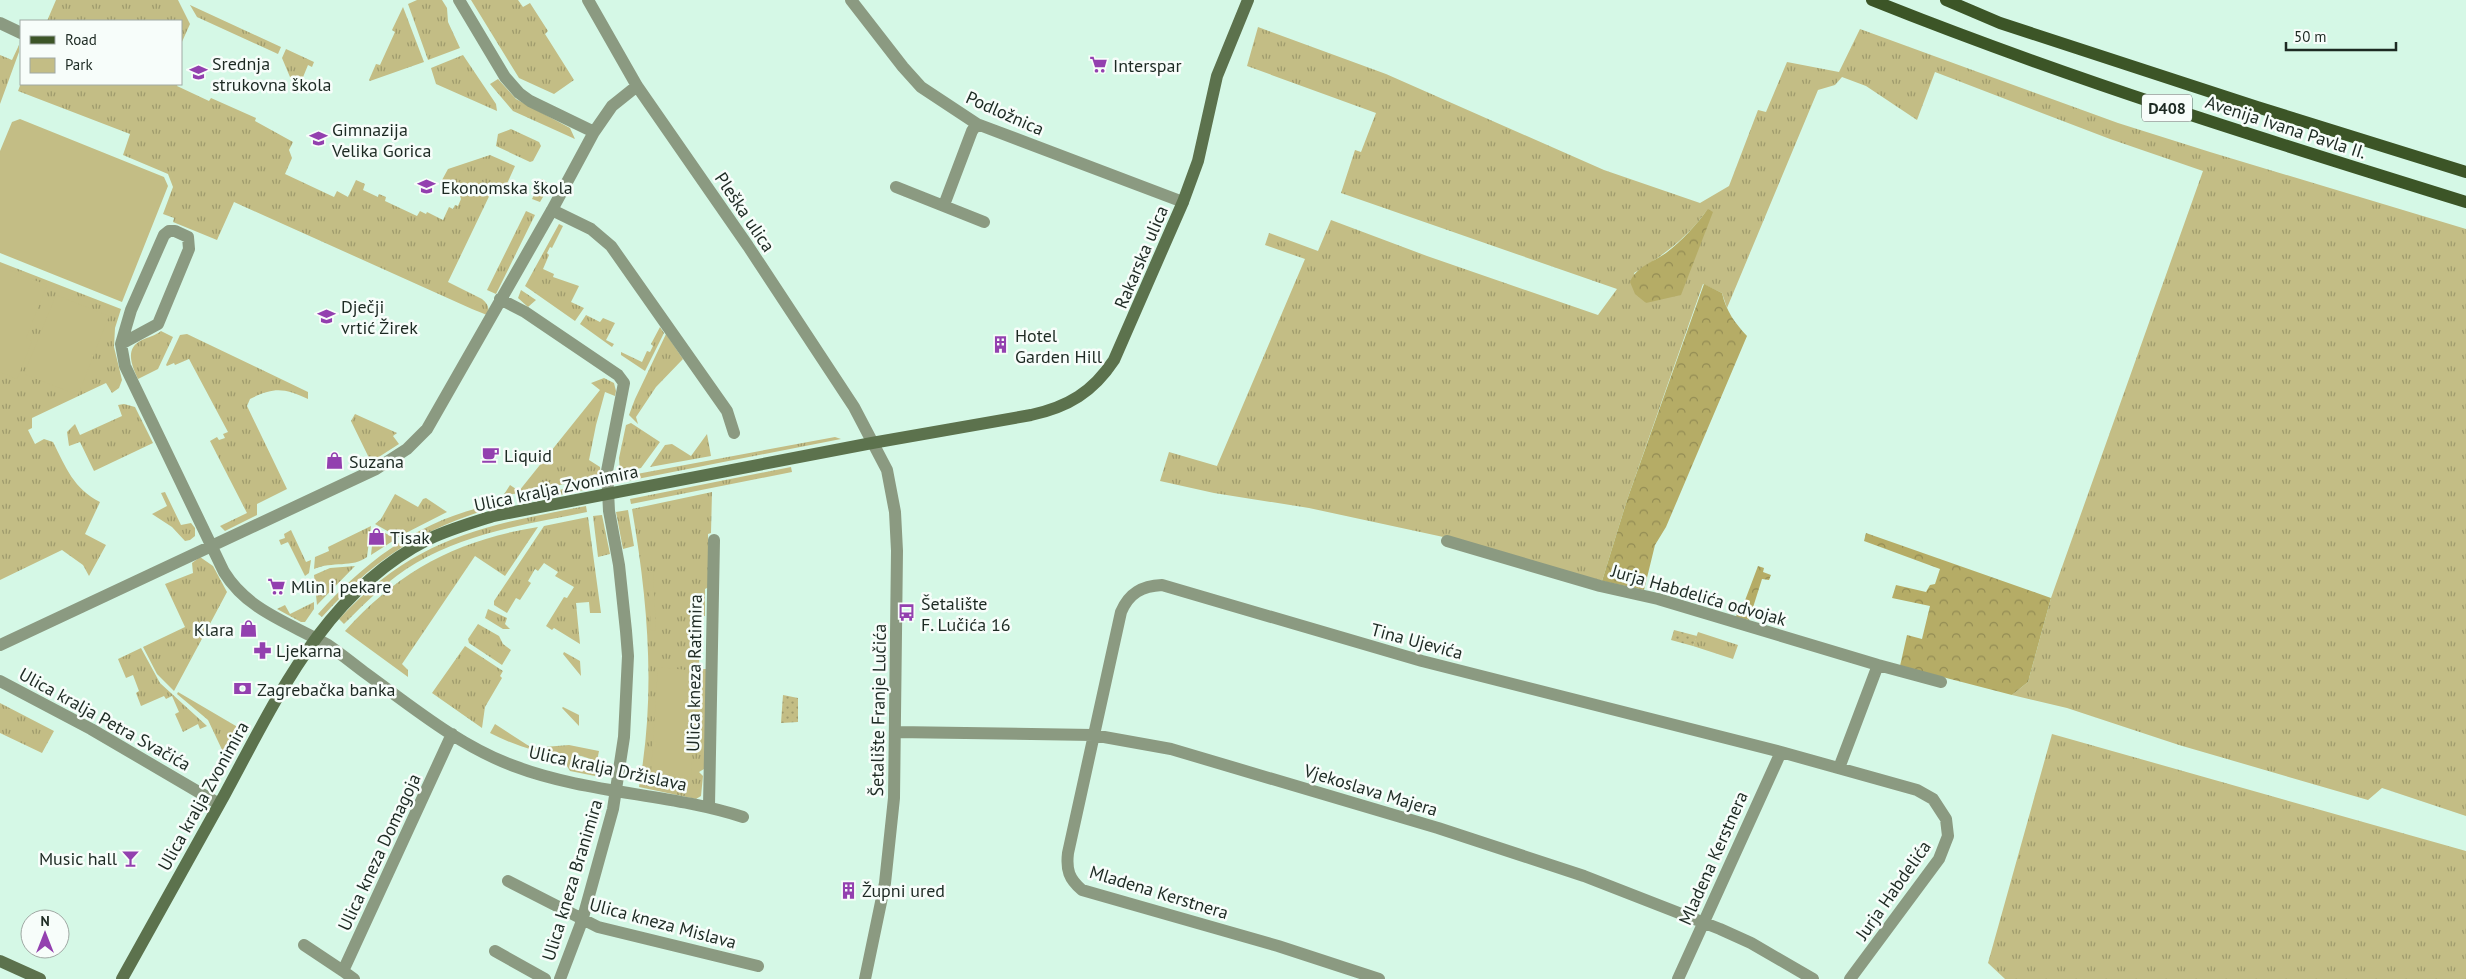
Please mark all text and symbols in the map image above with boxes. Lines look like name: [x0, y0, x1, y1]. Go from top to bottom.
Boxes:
legend: [20, 20, 182, 85]
scale bar: [2286, 20, 2396, 52]
text: 50 m: [2294, 27, 2327, 46]
text: Road: [65, 30, 97, 49]
place label: Srednja strukovna škola: [212, 52, 331, 96]
place label: Interspar: [1113, 54, 1182, 77]
text: Park: [65, 55, 93, 74]
supermarket icon: Interspar: [1089, 55, 1109, 75]
school or university icon: Srednja strukovna škola: [188, 63, 208, 83]
street label: Podložnica: [962, 86, 1048, 140]
street label: Avenija Ivana Pavla II.: [2203, 90, 2369, 164]
road number: D408: [2142, 95, 2192, 122]
place label: Gimnazija Velika Gorica: [331, 118, 431, 162]
school or university icon: Gimnazija Velika Gorica: [308, 129, 328, 149]
street label: Pleška ulica: [710, 168, 780, 256]
place label: Ekonomska škola: [441, 176, 573, 199]
school or university icon: Ekonomska škola: [417, 177, 437, 197]
street label: Rakarska ulica: [1109, 202, 1173, 312]
place label: Dječji vrtić Žirek: [341, 295, 418, 339]
school or university icon: Dječji vrtić Žirek: [317, 306, 337, 326]
place label: Hotel Garden Hill: [1015, 324, 1103, 368]
building icon: Hotel Garden Hill: [991, 335, 1011, 355]
place label: Liquid: [504, 444, 552, 467]
cafe icon: Liquid: [480, 445, 500, 465]
place label: Suzana: [349, 450, 404, 473]
shop icon: Suzana: [325, 451, 345, 471]
street label: Ulica kralja Zvonimira: [472, 459, 640, 517]
place label: Tisak: [390, 526, 430, 549]
shop icon: Tisak: [366, 527, 386, 547]
street label: Jurja Habdelića odvojak: [1608, 559, 1789, 631]
place label: Mlin i pekare: [291, 575, 391, 598]
supermarket icon: Mlin i pekare: [267, 576, 287, 596]
place label: Šetalište F. Lučića 16: [921, 592, 1011, 636]
street label: Ulica kneza Ratimira: [681, 594, 707, 752]
bus stop icon: Šetalište F. Lučića 16: [897, 603, 917, 623]
place label: Klara: [194, 618, 234, 641]
street label: Tina Ujevića: [1369, 618, 1465, 664]
shop icon: Klara: [238, 619, 258, 639]
street label: Šetalište Franje Lučića: [865, 623, 891, 797]
place label: Ljekarna: [276, 639, 342, 662]
pharmacy icon: Ljekarna: [252, 640, 272, 660]
street label: Ulica kralja Petra Svačića: [15, 662, 195, 776]
place label: Zagrebačka banka: [257, 678, 395, 701]
bank icon: Zagrebačka banka: [233, 679, 253, 699]
street label: Ulica kralja Zvonimira: [152, 717, 254, 875]
street label: Ulica kralja Držislava: [527, 740, 689, 796]
street label: Vjekoslava Majera: [1300, 758, 1441, 821]
street label: Ulica kneza Domagoja: [332, 770, 426, 934]
street label: Mladena Kerstnera: [1673, 788, 1753, 928]
street label: Ulica kneza Branimira: [537, 797, 607, 963]
street label: Jurja Habdelića: [1850, 836, 1936, 945]
place label: Music hall: [39, 847, 118, 870]
bar icon: Music hall: [121, 848, 141, 868]
street label: Mladena Kerstnera: [1087, 860, 1231, 924]
place label: Župni ured: [862, 879, 945, 902]
building icon: Župni ured: [838, 880, 858, 900]
street label: Ulica kneza Mislava: [587, 892, 739, 954]
north arrow: [20, 909, 70, 959]
text: N: [40, 912, 50, 930]

